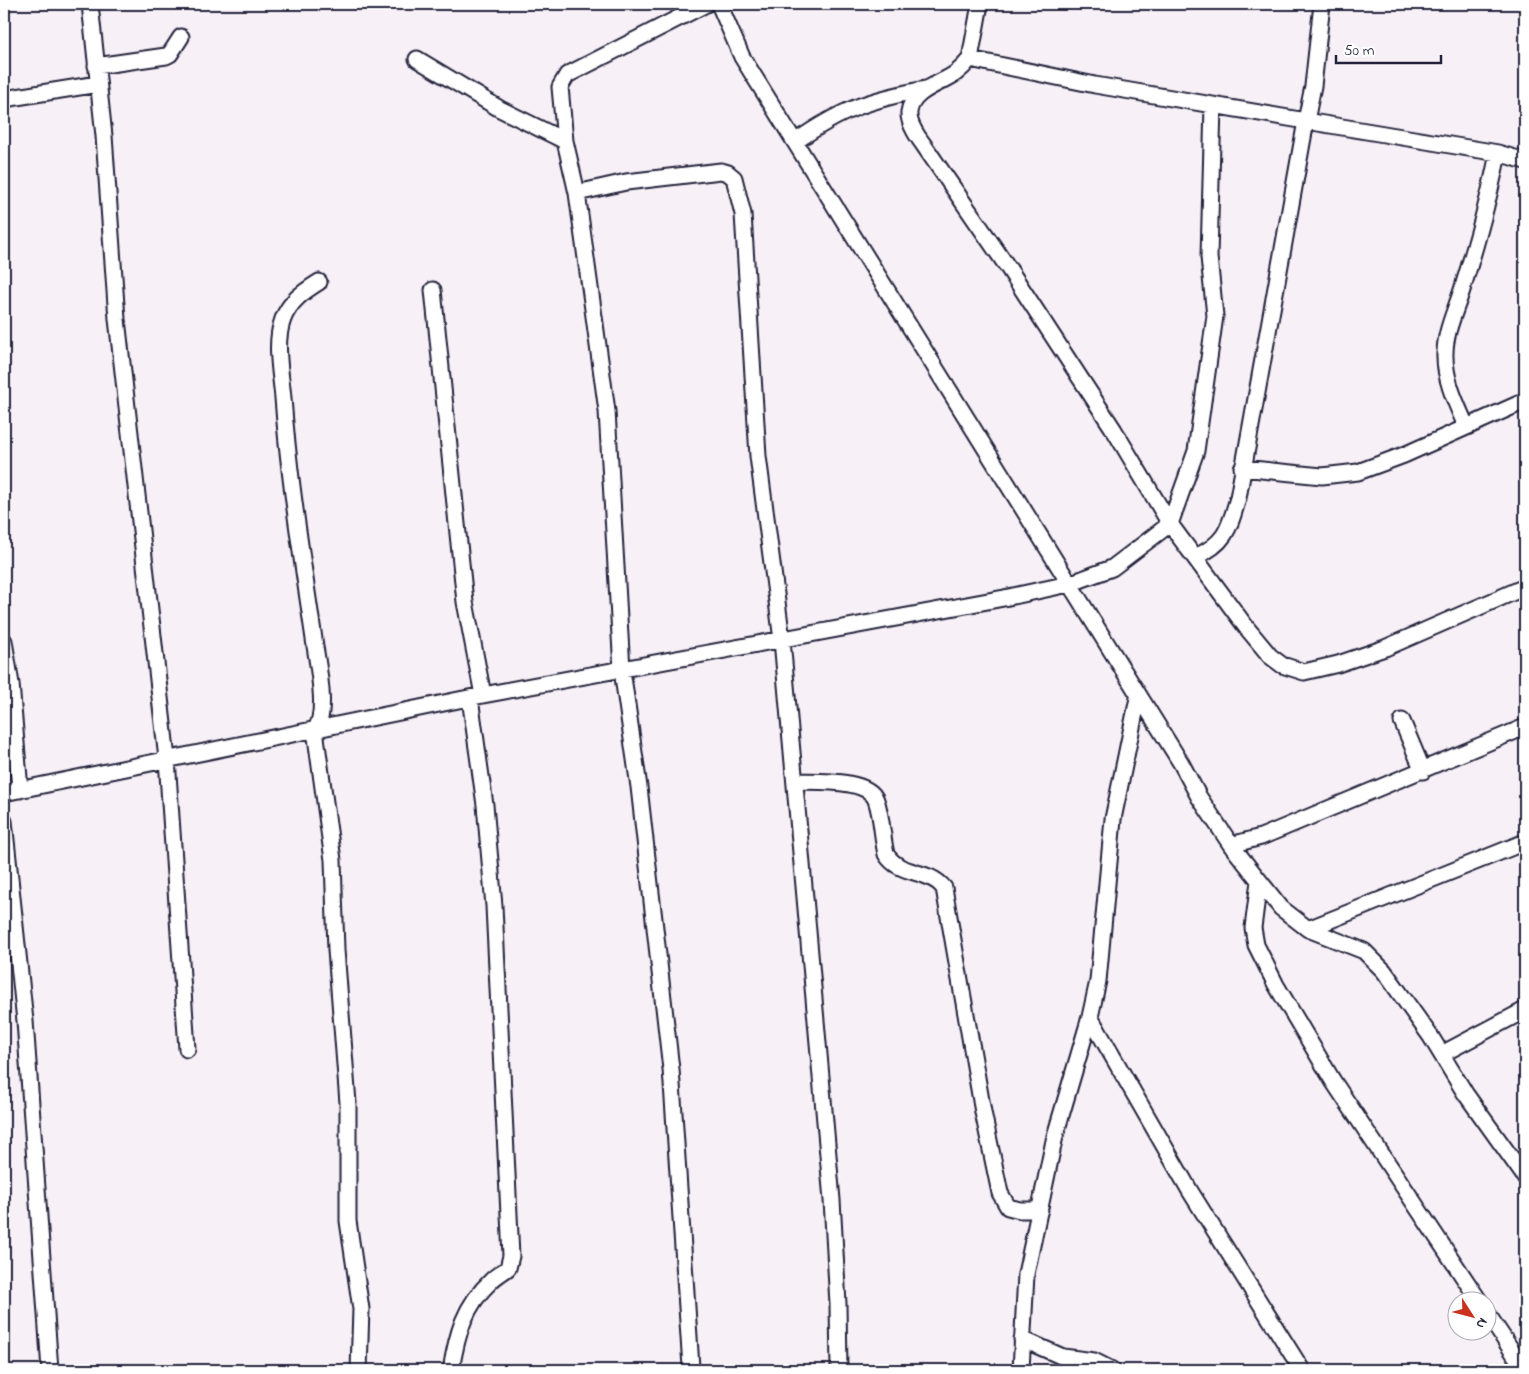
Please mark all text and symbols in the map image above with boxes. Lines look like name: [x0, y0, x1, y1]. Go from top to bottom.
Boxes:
scale bar: [1336, 32, 1442, 64]
text: 50 m: [1344, 40, 1375, 62]
north arrow: [1446, 1292, 1496, 1342]
text: N: [1470, 1313, 1493, 1333]

